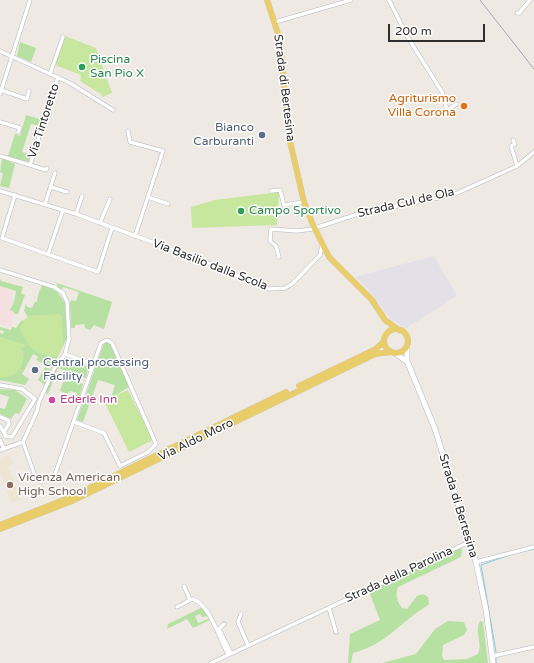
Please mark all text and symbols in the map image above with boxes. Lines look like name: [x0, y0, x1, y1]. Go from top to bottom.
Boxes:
scale bar: [390, 16, 487, 42]
text: 200 m: [395, 24, 432, 38]
street label: Strada di Bertesina: [270, 34, 298, 142]
place label: Piscina San Pio X: [90, 53, 144, 81]
marker: Piscina San Pio X: [77, 62, 87, 72]
street label: Via Tintoretto: [25, 82, 63, 160]
place label: Agriturismo Villa Corona: [388, 92, 456, 120]
marker: Agriturismo Villa Corona: [459, 101, 469, 111]
place label: Bianco Carburanti: [193, 121, 254, 149]
marker: Bianco Carburanti: [257, 130, 267, 140]
street label: Strada Cul de Ola: [356, 185, 456, 221]
place label: Campo Sportivo: [249, 204, 341, 218]
marker: Campo Sportivo: [236, 206, 246, 216]
street label: Via Basilio dalla Scola: [150, 236, 270, 294]
place label: Central processing Facility: [43, 356, 149, 384]
marker: Central processing Facility: [30, 365, 40, 375]
place label: Ederle Inn: [60, 393, 117, 407]
marker: Ederle Inn: [47, 395, 57, 405]
street label: Via Aldo Moro: [156, 416, 236, 464]
street label: Strada di Bertesina: [435, 452, 481, 560]
place label: Vicenza American High School: [18, 471, 120, 499]
marker: Vicenza American High School: [5, 480, 15, 490]
street label: Strada della Parolina: [343, 544, 455, 606]

